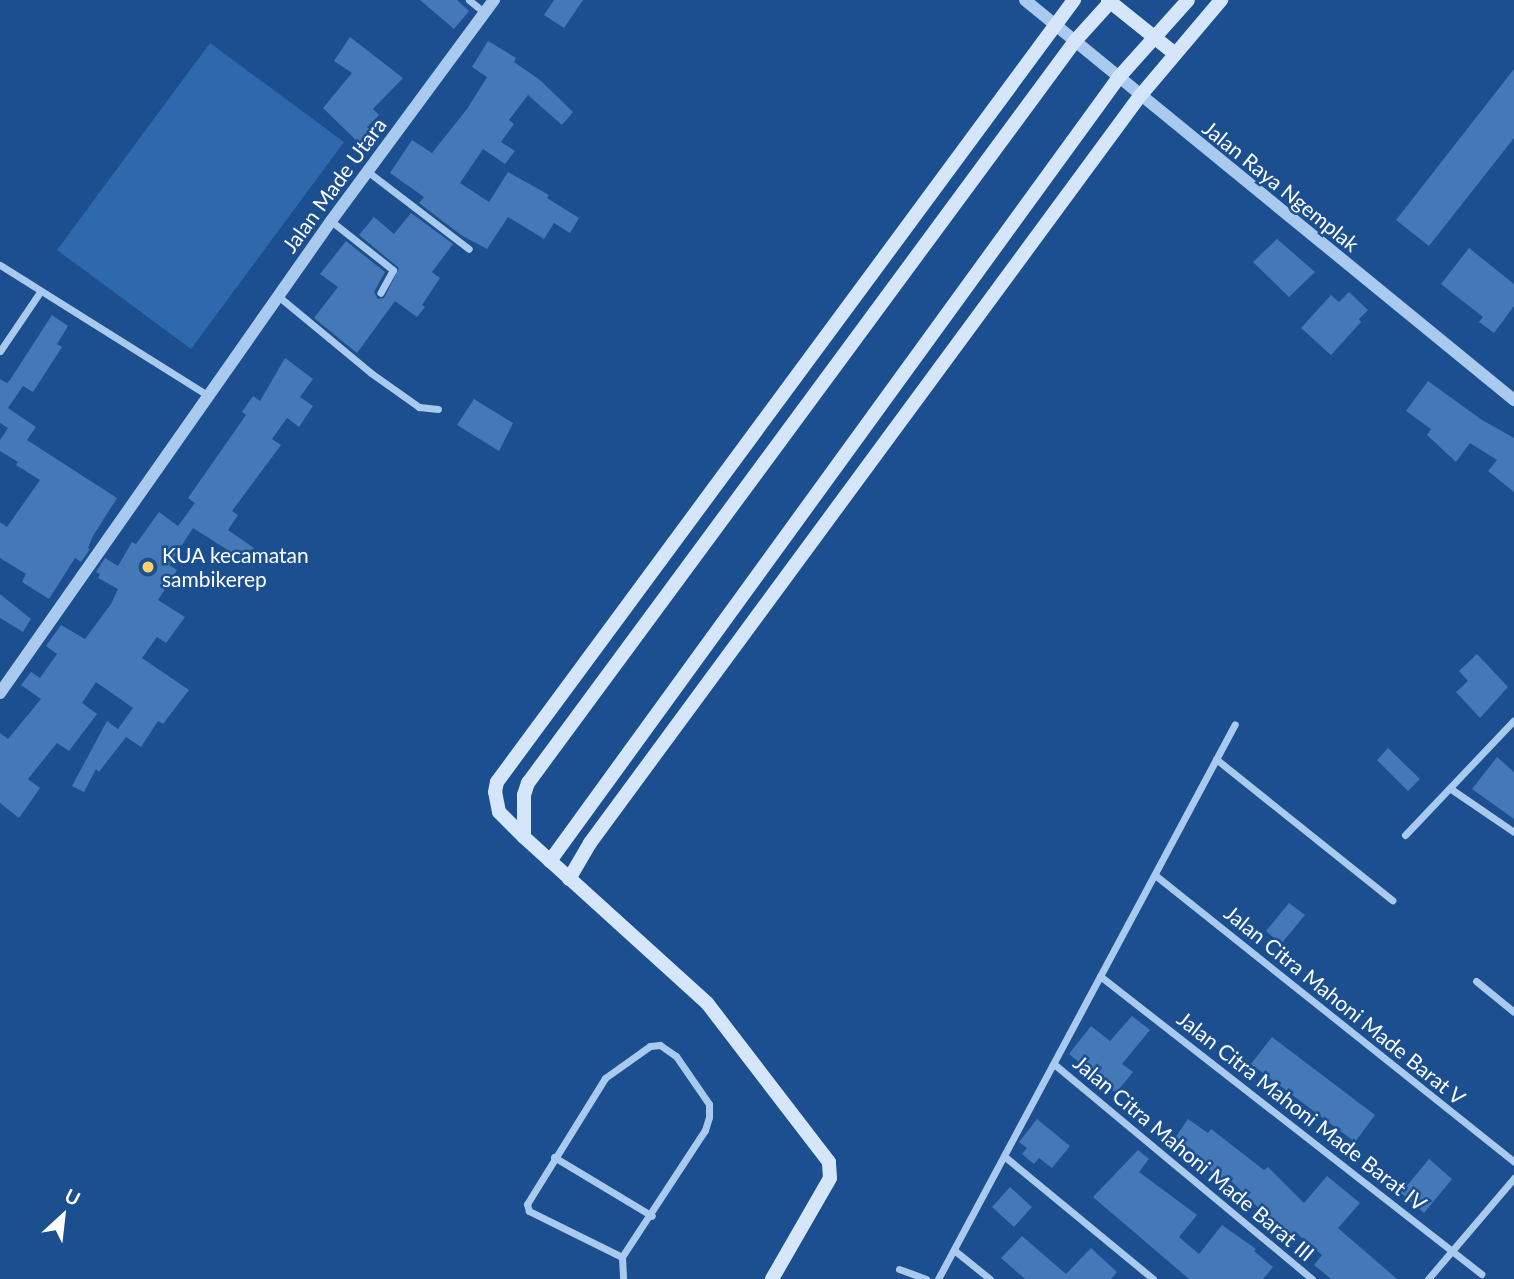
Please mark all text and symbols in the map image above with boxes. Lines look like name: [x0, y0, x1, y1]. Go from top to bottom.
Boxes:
street label: Jalan Made Utara: [277, 113, 391, 257]
street label: Jalan Raya Ngemplak: [1198, 115, 1364, 257]
place label: KUA kecamatan sambikerep: [162, 542, 309, 592]
marker: KUA kecamatan sambikerep: [140, 559, 156, 575]
street label: Jalan Citra Mahoni Made Barat V: [1219, 900, 1471, 1110]
street label: Jalan Citra Mahoni Made Barat IV: [1172, 1006, 1432, 1216]
street label: Jalan Citra Mahoni Made Barat III: [1068, 1050, 1320, 1266]
north arrow: [28, 1181, 98, 1251]
text: U: [61, 1183, 84, 1210]

